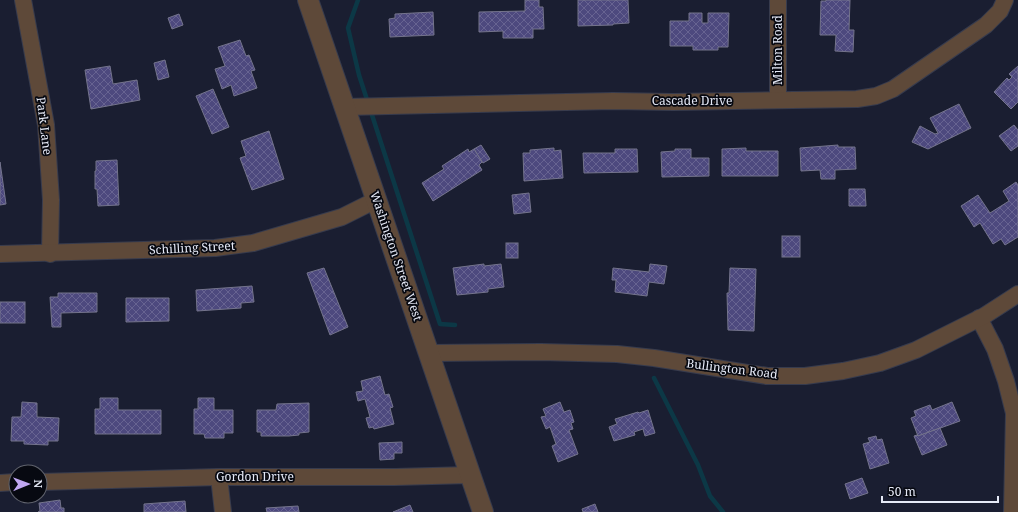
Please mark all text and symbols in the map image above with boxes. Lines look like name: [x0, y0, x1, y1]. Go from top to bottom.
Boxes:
street label: Milton Road: [769, 14, 786, 85]
street label: Cascade Drive: [652, 92, 732, 109]
street label: Park Lane: [33, 96, 56, 156]
street label: Washington Street West: [366, 189, 427, 323]
street label: Schilling Street: [149, 237, 235, 258]
street label: Bullington Road: [685, 354, 779, 383]
north arrow: [8, 464, 48, 504]
street label: Gordon Drive: [216, 468, 294, 485]
scale bar: [882, 478, 998, 504]
text: N: [31, 479, 46, 489]
text: 50 m: [888, 483, 916, 500]

